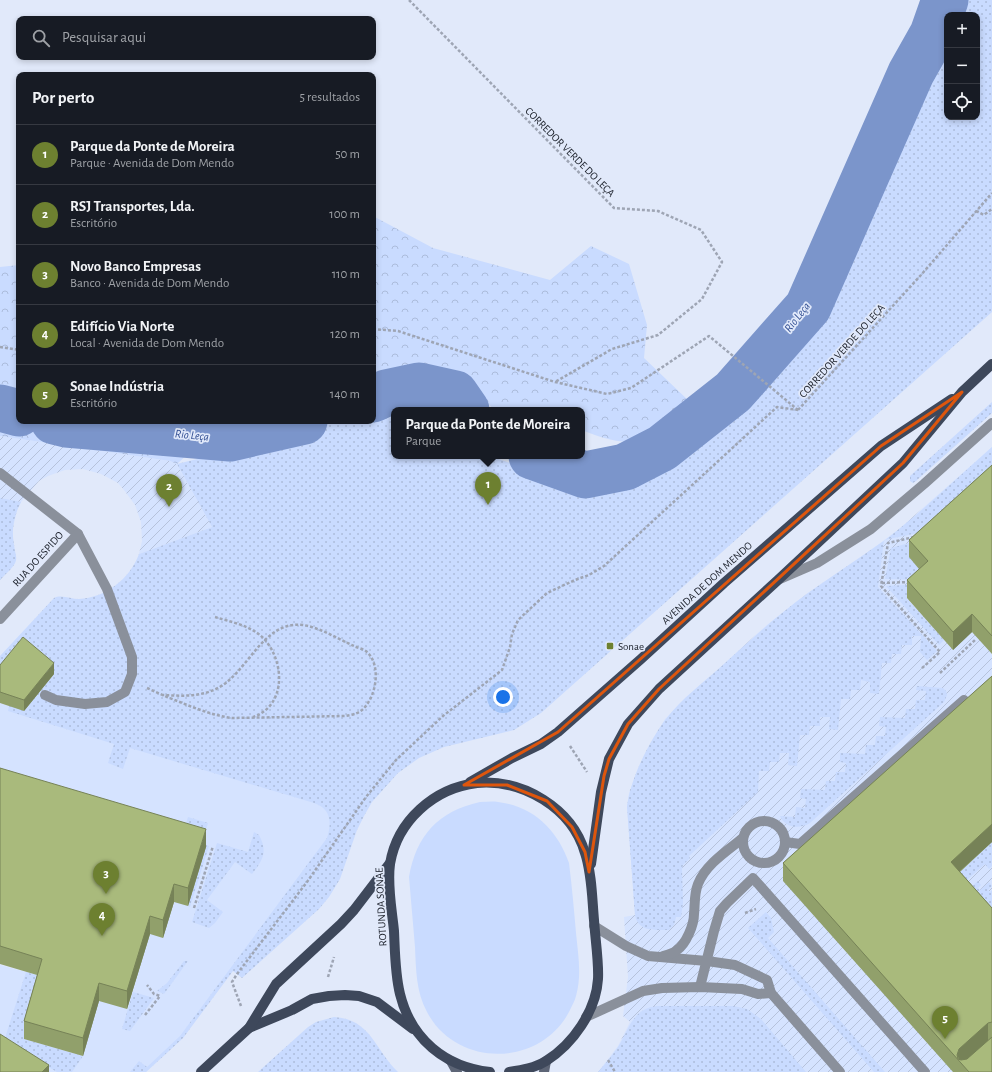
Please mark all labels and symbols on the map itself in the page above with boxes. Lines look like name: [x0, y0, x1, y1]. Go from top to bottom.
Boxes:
street label: CORREDOR VERDE DO LEÇA: [523, 105, 617, 199]
water label: Rio Leça: [782, 300, 812, 334]
street label: CORREDOR VERDE DO LEÇA: [797, 302, 887, 400]
water label: Rio Leça: [174, 427, 210, 443]
pin: 1: [475, 472, 501, 505]
pin: 2: [156, 474, 182, 507]
street label: RUA DO ESPIDO: [11, 529, 65, 589]
street label: AVENIDA DE DOM MENDO: [660, 540, 754, 626]
marker: Sonae: [605, 641, 615, 651]
place label: Sonae: [618, 641, 644, 652]
your location: [493, 687, 513, 707]
pin: 3: [93, 861, 119, 894]
street label: ROTUNDA SONAE: [373, 867, 389, 947]
pin: 4: [89, 903, 115, 936]
pin: 5: [932, 1006, 958, 1039]

